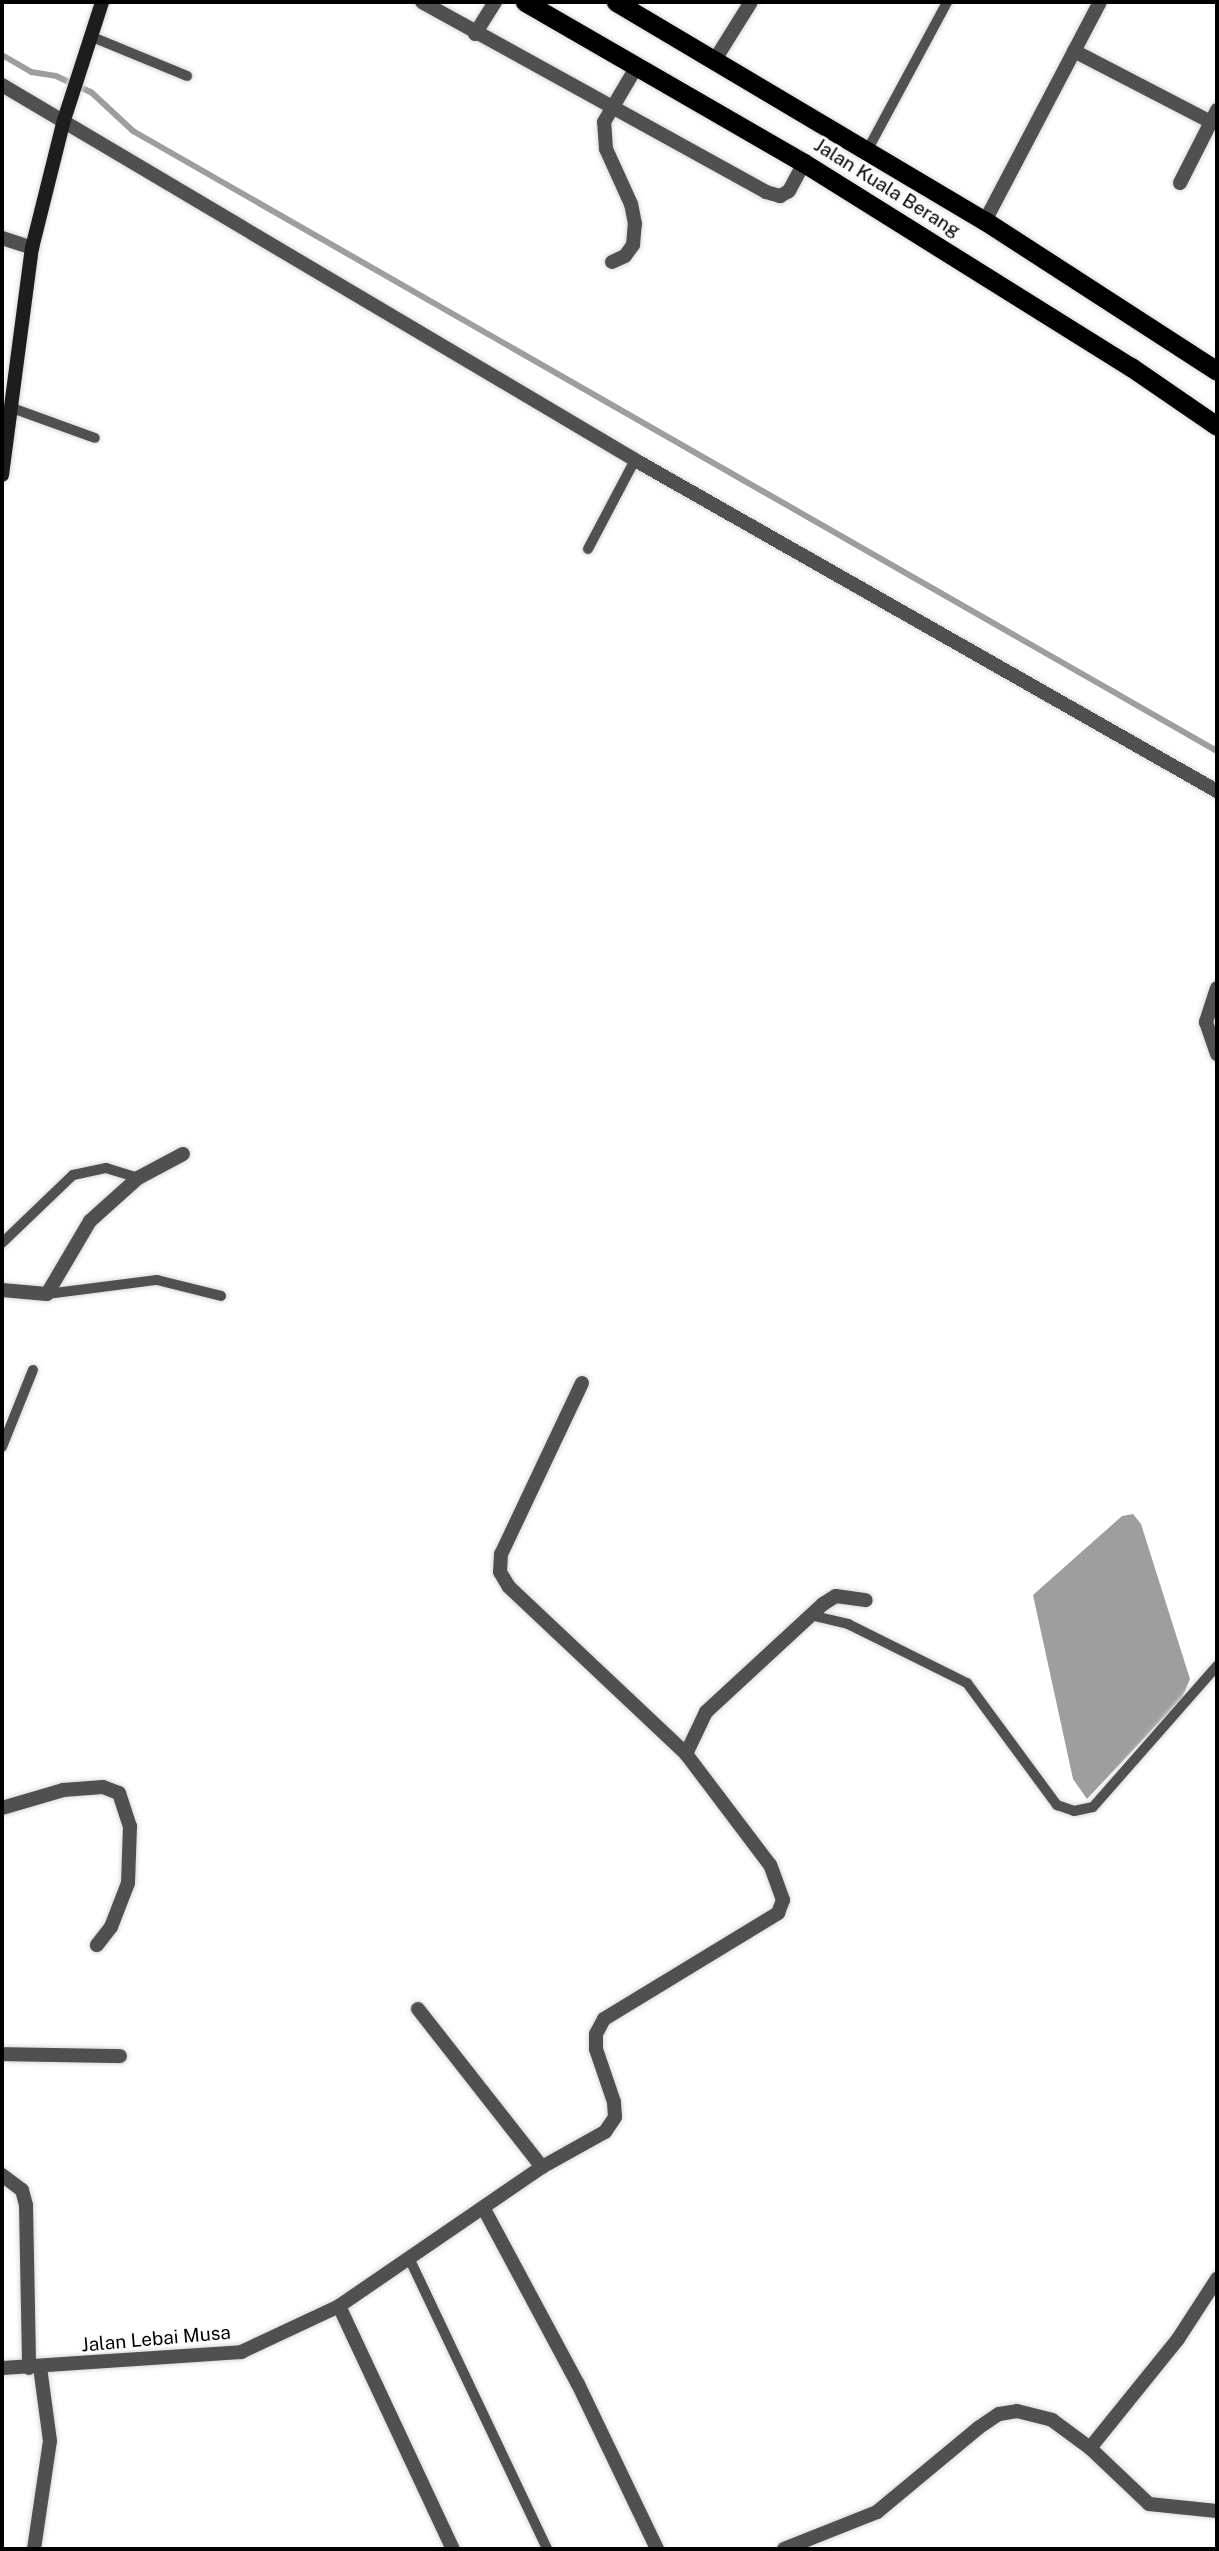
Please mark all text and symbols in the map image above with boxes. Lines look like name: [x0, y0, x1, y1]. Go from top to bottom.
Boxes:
street label: Jalan Kuala Berang: [810, 134, 964, 242]
street label: Jalan Lebai Musa: [80, 2321, 232, 2357]

